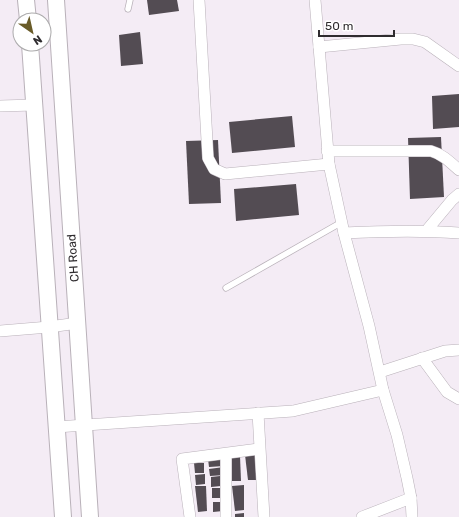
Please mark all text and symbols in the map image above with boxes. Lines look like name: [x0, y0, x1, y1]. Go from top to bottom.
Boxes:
north arrow: [12, 12, 52, 52]
scale bar: [319, 12, 394, 38]
text: 50 m: [325, 19, 353, 33]
text: N: [30, 32, 44, 48]
street label: CH Road: [64, 234, 82, 282]

